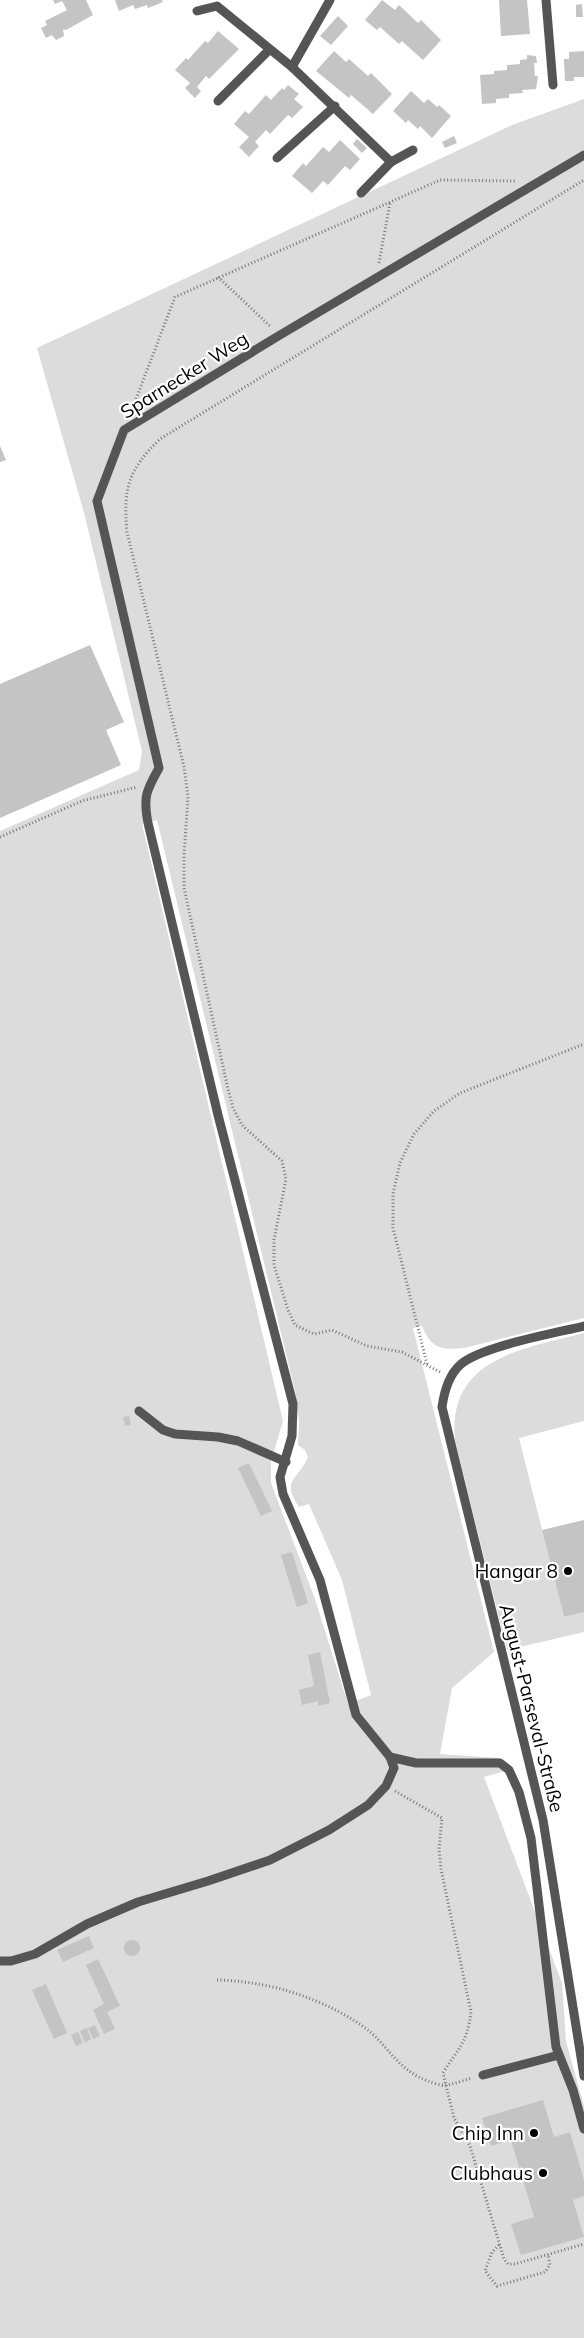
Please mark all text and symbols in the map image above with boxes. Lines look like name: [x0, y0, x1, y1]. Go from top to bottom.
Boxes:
street label: Sparnecker Weg: [116, 326, 252, 424]
place label: Hangar 8: [475, 1559, 558, 1583]
marker: Hangar 8: [562, 1565, 574, 1577]
street label: August-Parseval-Straße: [495, 1601, 569, 1815]
place label: Chip Inn: [452, 2121, 524, 2145]
marker: Chip Inn: [528, 2127, 540, 2139]
place label: Clubhaus: [450, 2161, 533, 2185]
marker: Clubhaus: [537, 2167, 549, 2179]

